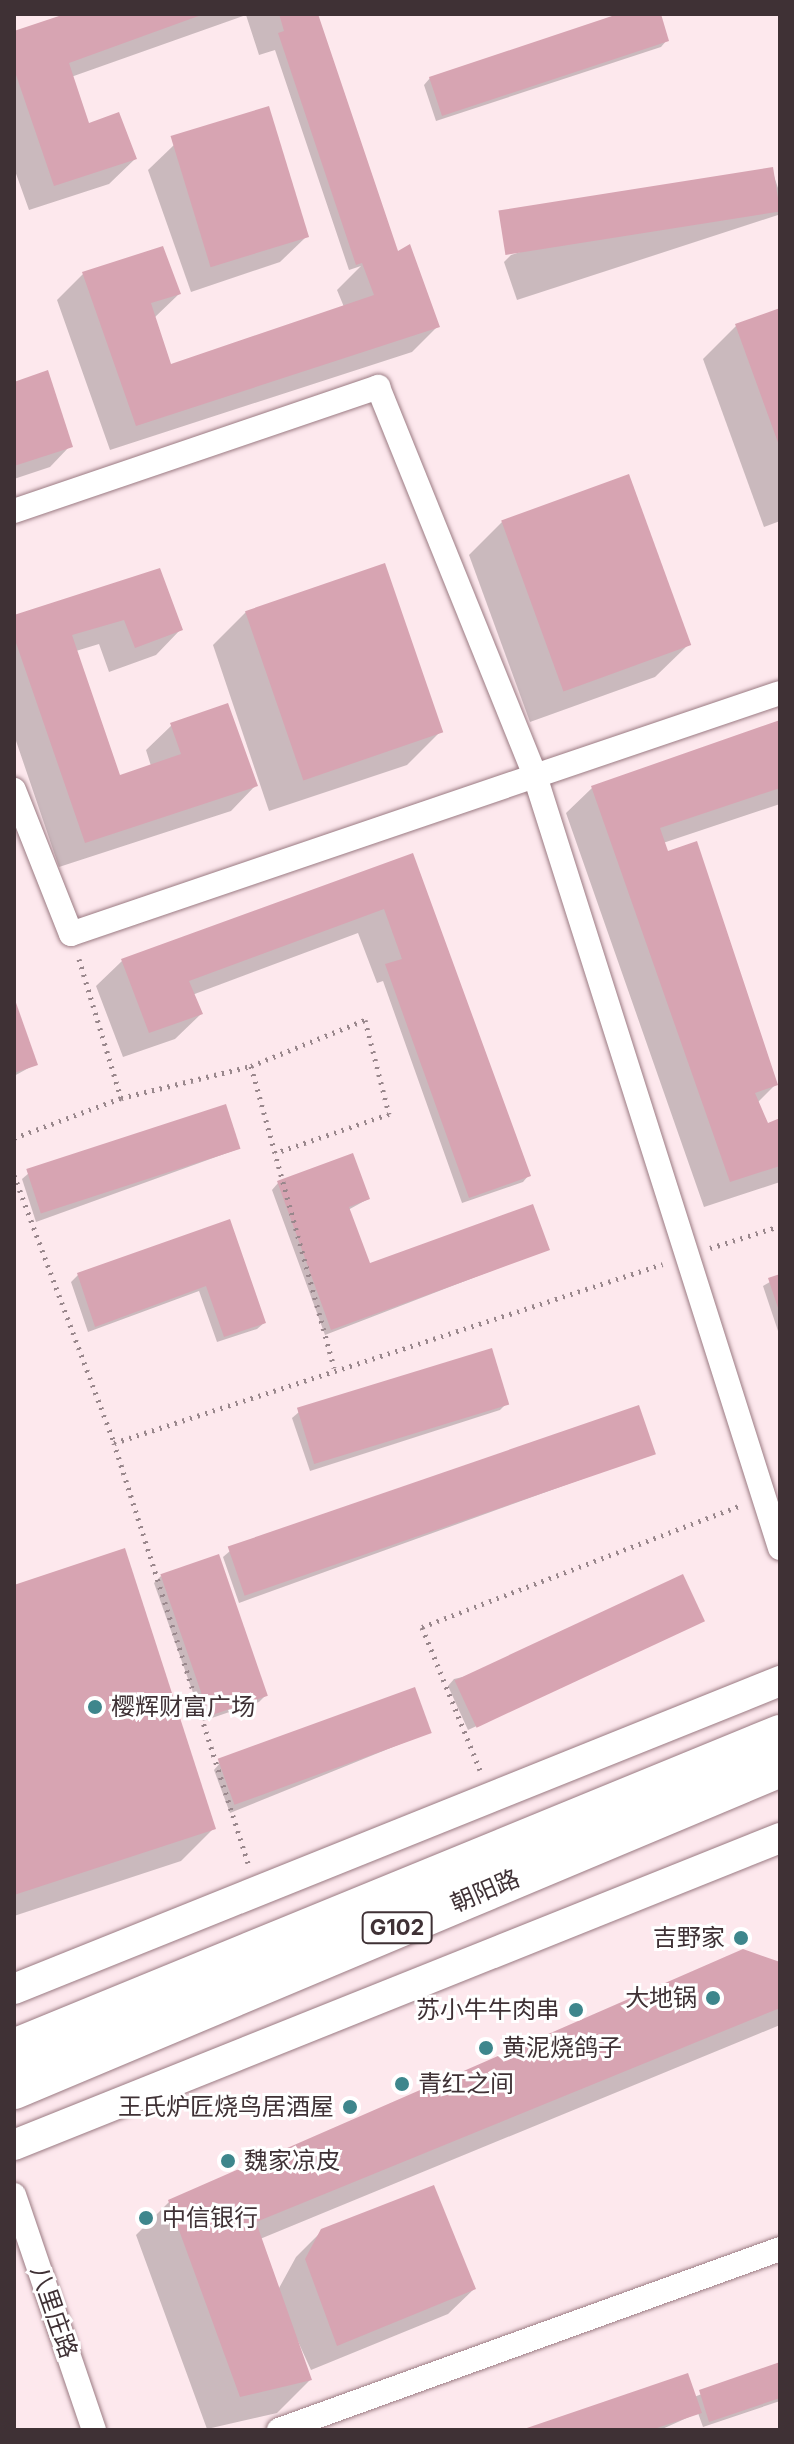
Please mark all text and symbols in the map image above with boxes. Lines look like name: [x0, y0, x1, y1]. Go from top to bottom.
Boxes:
place label: 樱辉财富广场: [111, 1693, 255, 1721]
marker: 樱辉财富广场: [86, 1698, 104, 1716]
street label: 朝阳路: [446, 1864, 524, 1918]
road number: G102: [361, 1910, 433, 1946]
place label: 吉野家: [653, 1924, 725, 1952]
marker: 吉野家: [732, 1929, 750, 1947]
place label: 大地锅: [625, 1984, 697, 2012]
marker: 大地锅: [704, 1989, 722, 2007]
place label: 苏小牛牛肉串: [416, 1996, 560, 2024]
marker: 苏小牛牛肉串: [567, 2001, 585, 2019]
place label: 黄泥烧鸽子: [502, 2034, 622, 2062]
marker: 黄泥烧鸽子: [477, 2039, 495, 2057]
place label: 青红之间: [418, 2070, 514, 2098]
marker: 青红之间: [393, 2075, 411, 2093]
place label: 王氏炉匠烧鸟居酒屋: [118, 2093, 334, 2121]
marker: 王氏炉匠烧鸟居酒屋: [341, 2098, 359, 2116]
place label: 魏家凉皮: [244, 2147, 340, 2175]
marker: 魏家凉皮: [219, 2152, 237, 2170]
place label: 中信银行: [162, 2204, 258, 2232]
marker: 中信银行: [137, 2209, 155, 2227]
street label: 八里庄路: [25, 2262, 83, 2362]

